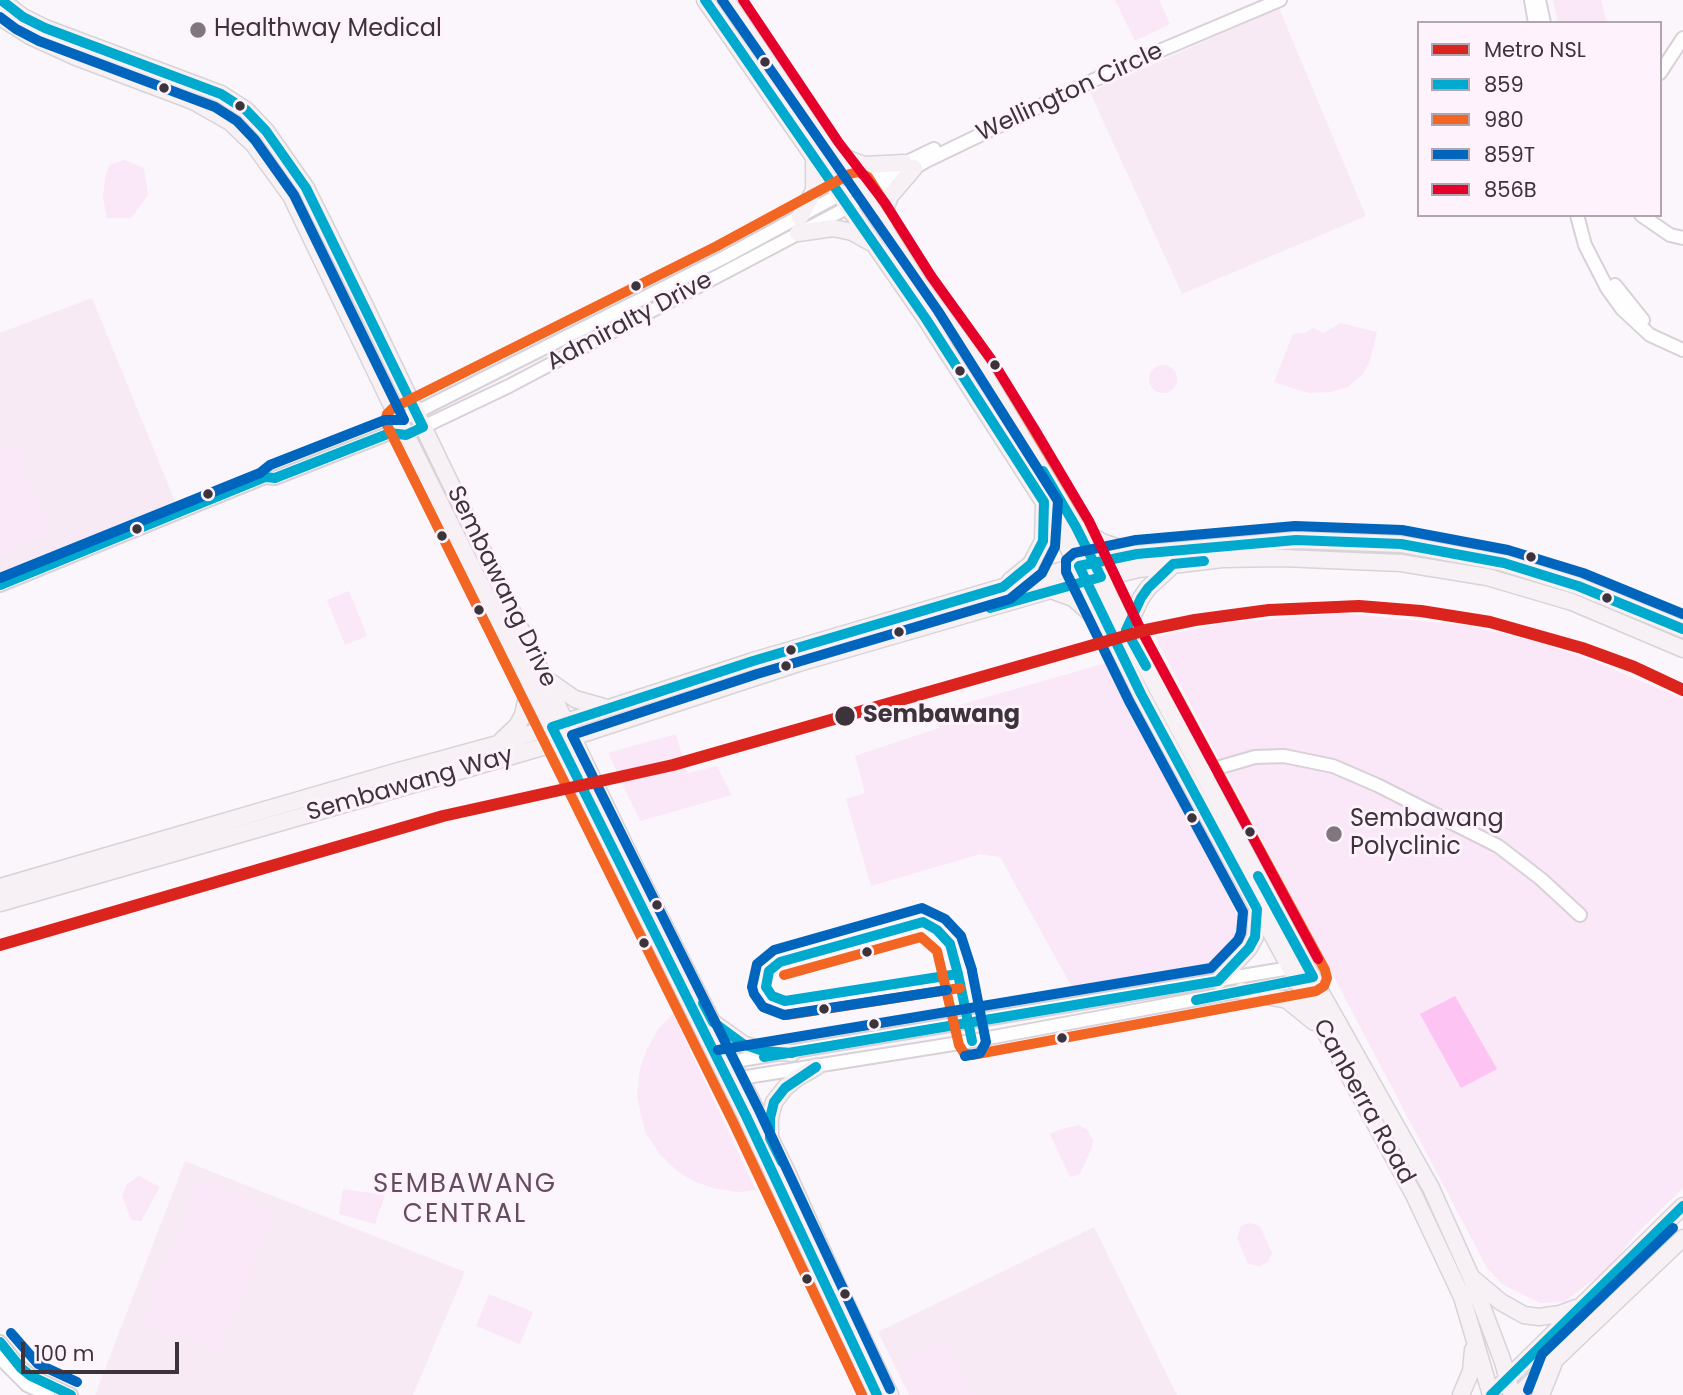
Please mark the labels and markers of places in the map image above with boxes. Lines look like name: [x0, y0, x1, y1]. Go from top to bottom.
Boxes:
place label: Healthway Medical: [214, 16, 442, 44]
marker: Healthway Medical: [188, 20, 208, 40]
unlabelled marker: [758, 55, 772, 69]
unlabelled marker: [157, 81, 171, 95]
unlabelled marker: [233, 99, 247, 113]
unlabelled marker: [629, 279, 643, 293]
unlabelled marker: [988, 358, 1002, 372]
unlabelled marker: [953, 364, 967, 378]
unlabelled marker: [201, 487, 215, 501]
unlabelled marker: [130, 522, 144, 536]
unlabelled marker: [435, 529, 449, 543]
unlabelled marker: [1524, 550, 1538, 564]
unlabelled marker: [1600, 591, 1614, 605]
unlabelled marker: [472, 603, 486, 617]
unlabelled marker: [892, 625, 906, 639]
unlabelled marker: [784, 643, 798, 657]
unlabelled marker: [779, 659, 793, 673]
place label: Sembawang: [863, 702, 1020, 730]
marker: Sembawang: [833, 704, 857, 728]
place label: Sembawang Polyclinic: [1350, 806, 1504, 862]
unlabelled marker: [1185, 811, 1199, 825]
marker: Sembawang Polyclinic: [1324, 824, 1344, 844]
unlabelled marker: [1243, 825, 1257, 839]
unlabelled marker: [650, 898, 664, 912]
unlabelled marker: [637, 936, 651, 950]
unlabelled marker: [860, 945, 874, 959]
unlabelled marker: [817, 1002, 831, 1016]
unlabelled marker: [867, 1017, 881, 1031]
unlabelled marker: [1055, 1031, 1069, 1045]
unlabelled marker: [800, 1272, 814, 1286]
unlabelled marker: [838, 1287, 852, 1301]

